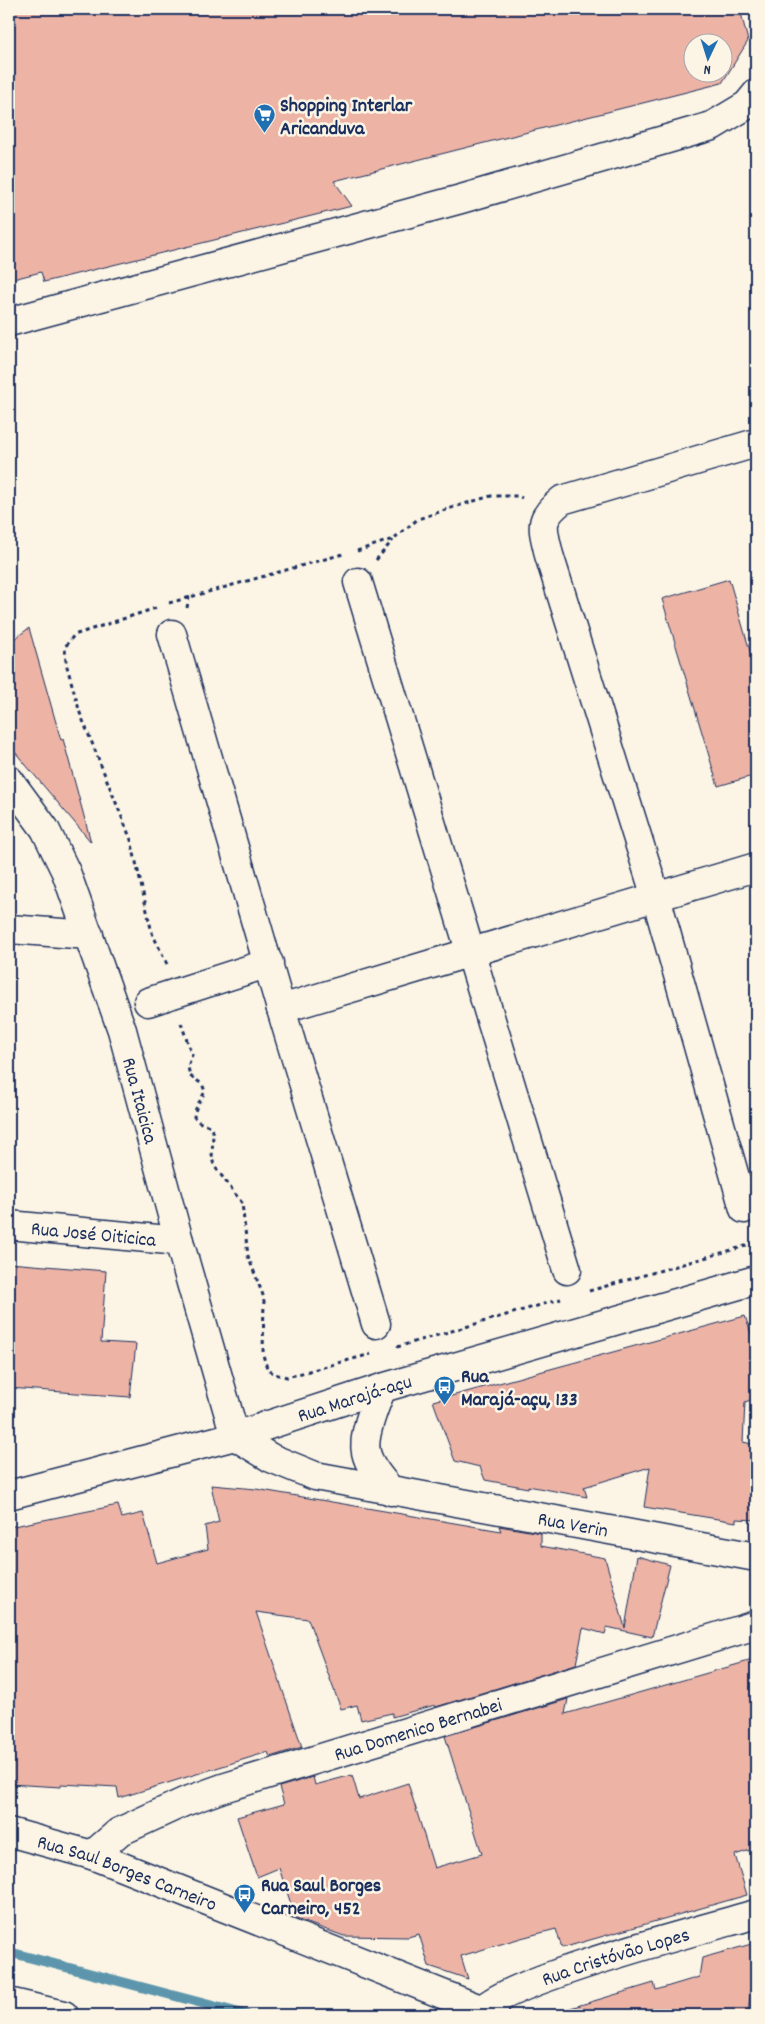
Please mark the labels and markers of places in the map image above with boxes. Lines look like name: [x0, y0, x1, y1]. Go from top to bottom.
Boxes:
place label: Shopping Interlar Aricanduva: [280, 93, 413, 144]
supermarket icon: Shopping Interlar Aricanduva: [252, 103, 276, 134]
place label: Rua Marajá-açu, 133: [461, 1364, 578, 1415]
bus stop icon: Rua Marajá-açu, 133: [433, 1375, 457, 1406]
place label: Rua Saul Borges Carneiro, 452: [261, 1873, 381, 1924]
bus stop icon: Rua Saul Borges Carneiro, 452: [233, 1883, 257, 1914]

